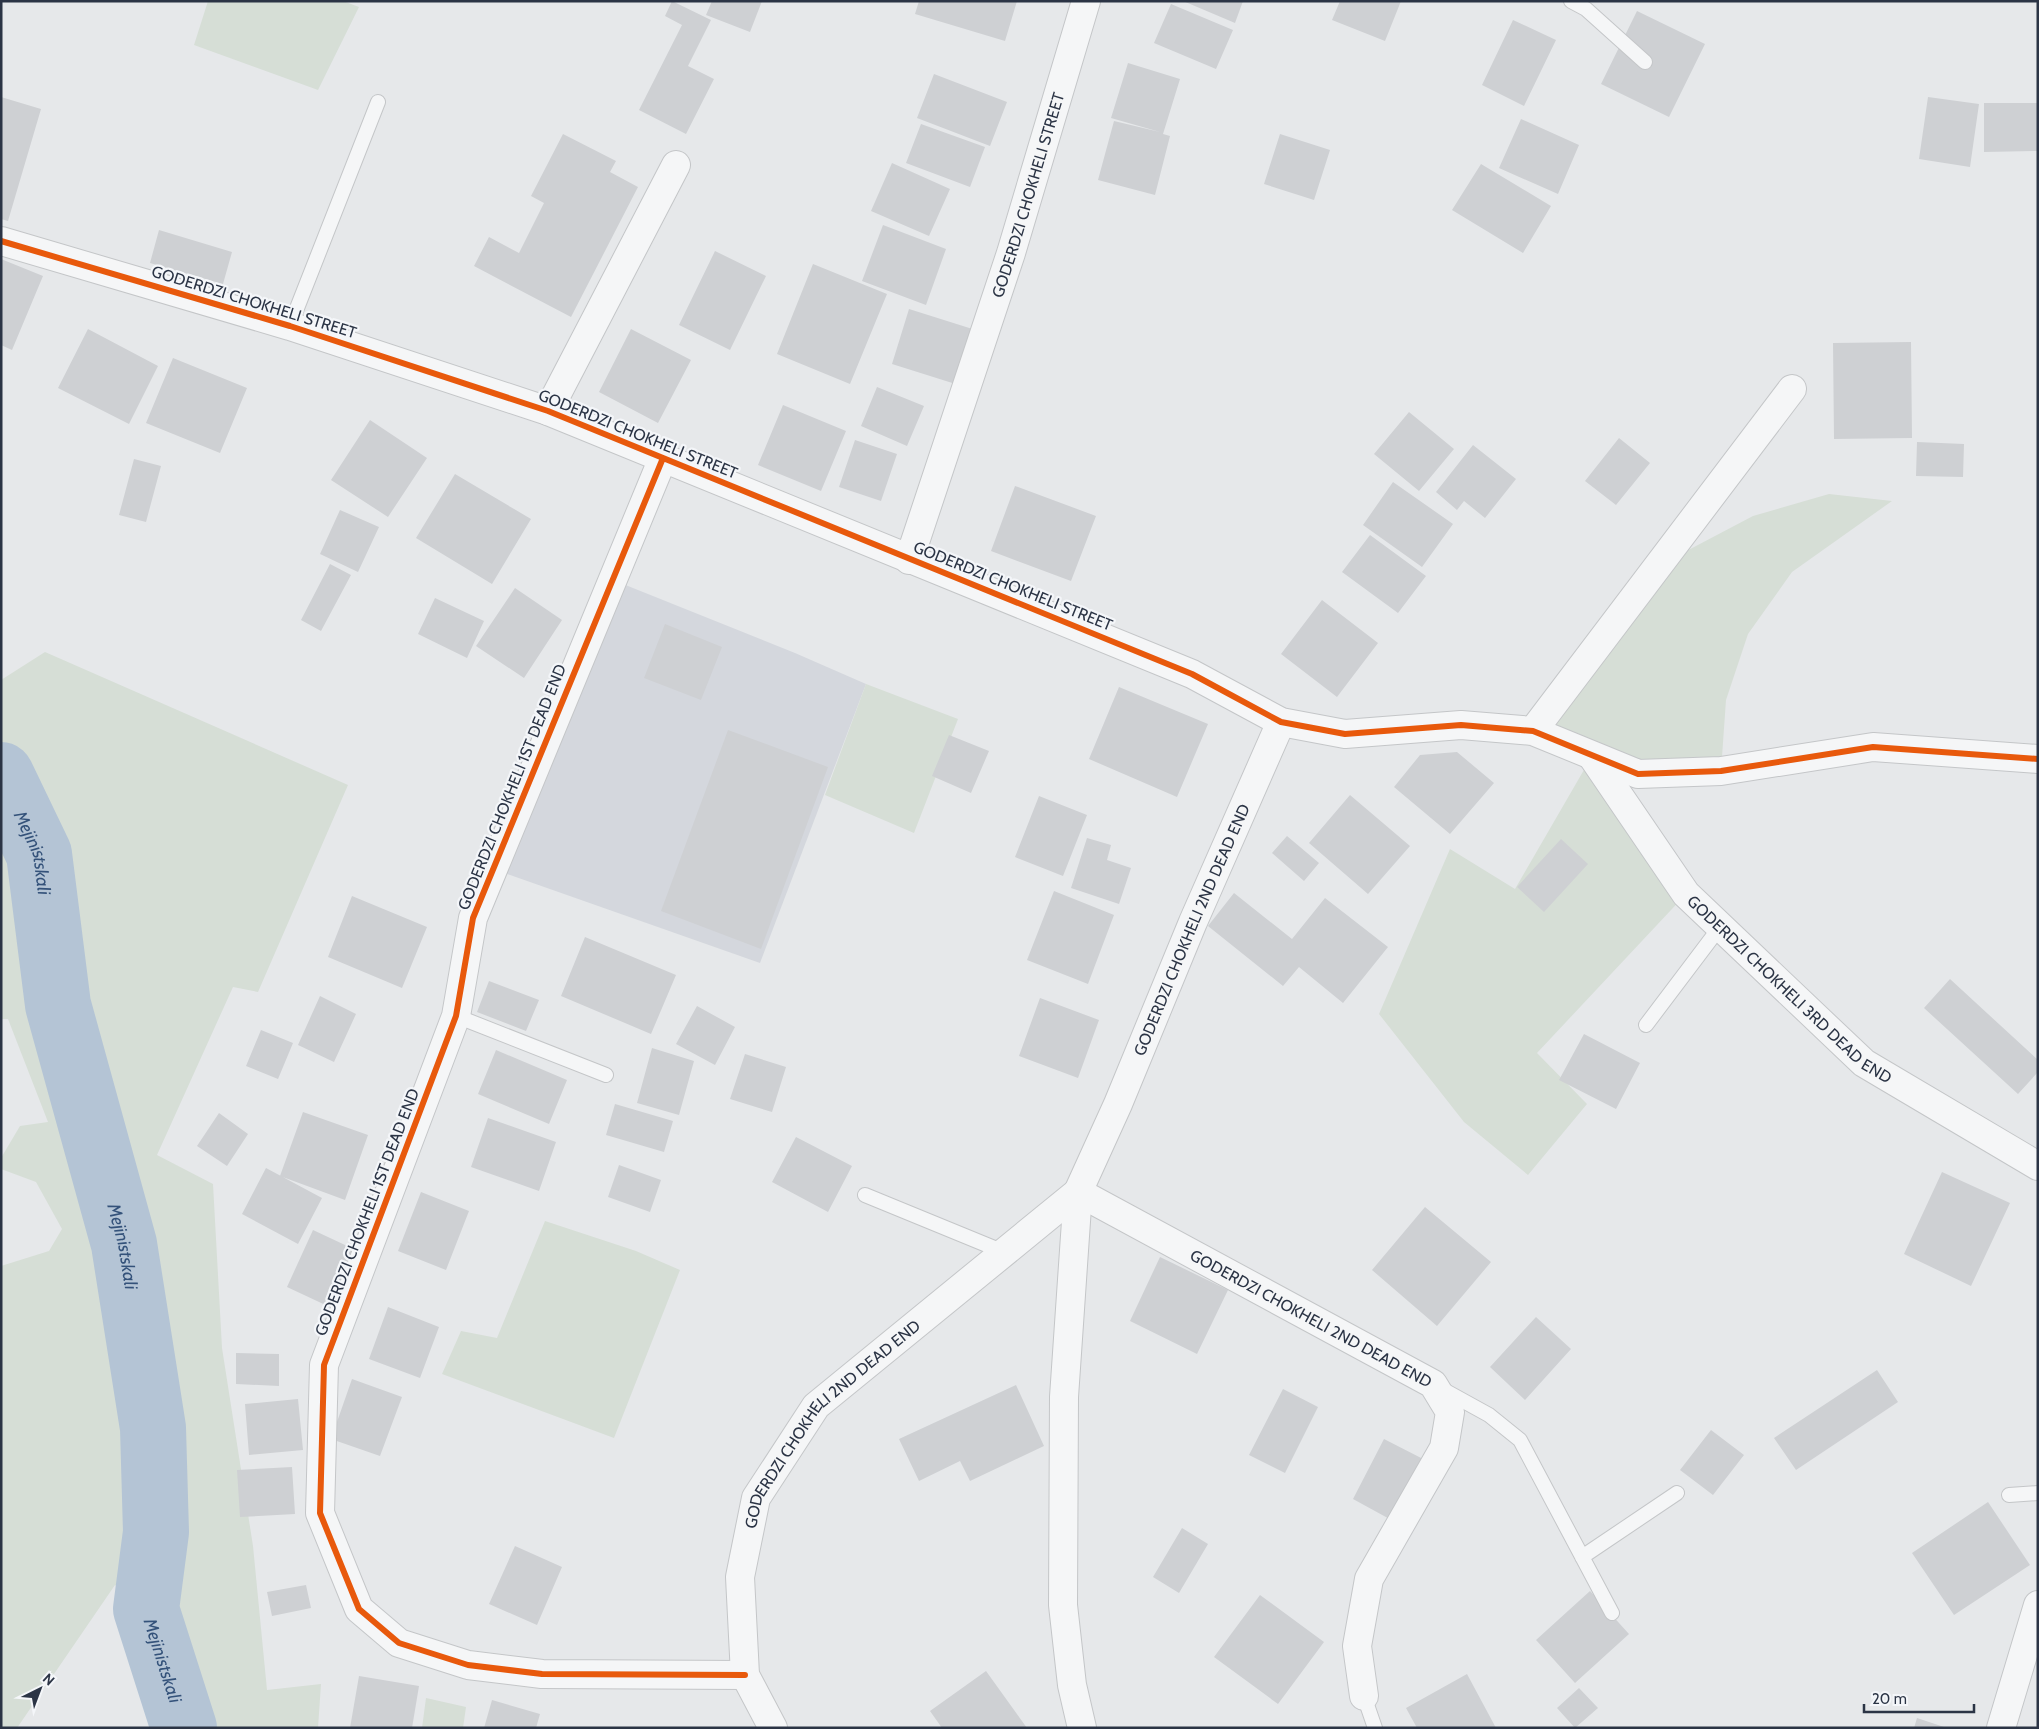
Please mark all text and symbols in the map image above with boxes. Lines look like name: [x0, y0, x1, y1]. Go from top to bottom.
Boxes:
street label: GODERDZI CHOKHELI STREET: [987, 90, 1068, 300]
street label: GODERDZI CHOKHELI STREET: [149, 262, 359, 342]
street label: GODERDZI CHOKHELI STREET: [536, 385, 741, 483]
street label: GODERDZI CHOKHELI STREET: [911, 537, 1116, 635]
street label: GODERDZI CHOKHELI 1ST DEAD END: [454, 661, 570, 913]
street label: GODERDZI CHOKHELI 2ND DEAD END: [1130, 801, 1253, 1058]
water label: Mejinistskali: [9, 807, 55, 897]
street label: GODERDZI CHOKHELI 3RD DEAD END: [1684, 891, 1895, 1087]
street label: GODERDZI CHOKHELI 1ST DEAD END: [311, 1086, 423, 1338]
water label: Mejinistskali: [102, 1200, 142, 1292]
street label: GODERDZI CHOKHELI 2ND DEAD END: [1187, 1245, 1435, 1391]
street label: GODERDZI CHOKHELI 2ND DEAD END: [741, 1316, 924, 1530]
water label: Mejinistskali: [138, 1615, 187, 1707]
north arrow: [15, 1664, 65, 1714]
text: N: [39, 1669, 58, 1689]
scale bar: [1864, 1682, 1974, 1714]
text: 20 m: [1872, 1690, 1907, 1708]

